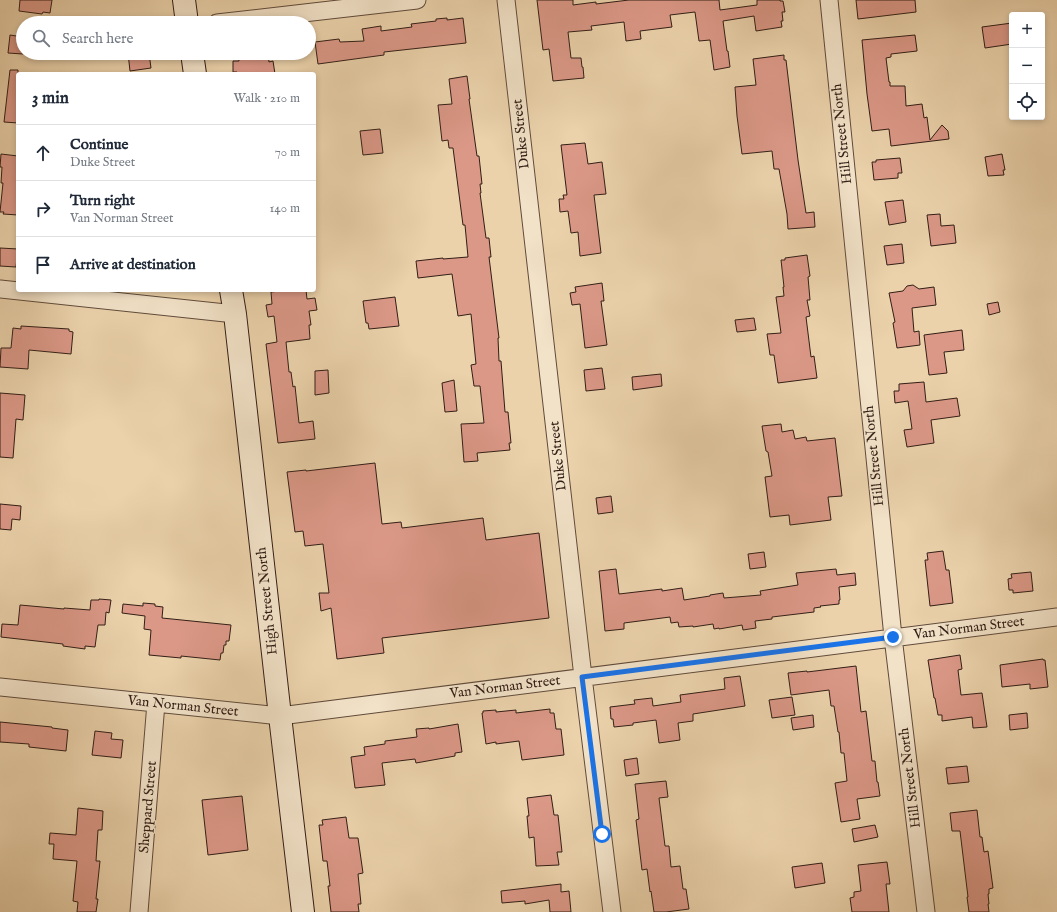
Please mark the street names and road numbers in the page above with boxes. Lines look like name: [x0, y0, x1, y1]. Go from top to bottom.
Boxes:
street label: Hill Street North: [828, 82, 856, 185]
street label: Duke Street: [508, 98, 534, 170]
street label: Hill Street North: [860, 404, 888, 507]
street label: Duke Street: [545, 420, 571, 492]
street label: High Street North: [252, 546, 282, 656]
street label: Van Norman Street: [912, 612, 1026, 644]
street label: Van Norman Street: [448, 671, 562, 703]
street label: Van Norman Street: [126, 691, 239, 721]
street label: Hill Street North: [895, 726, 925, 829]
street label: Sheppard Street: [135, 760, 161, 854]

